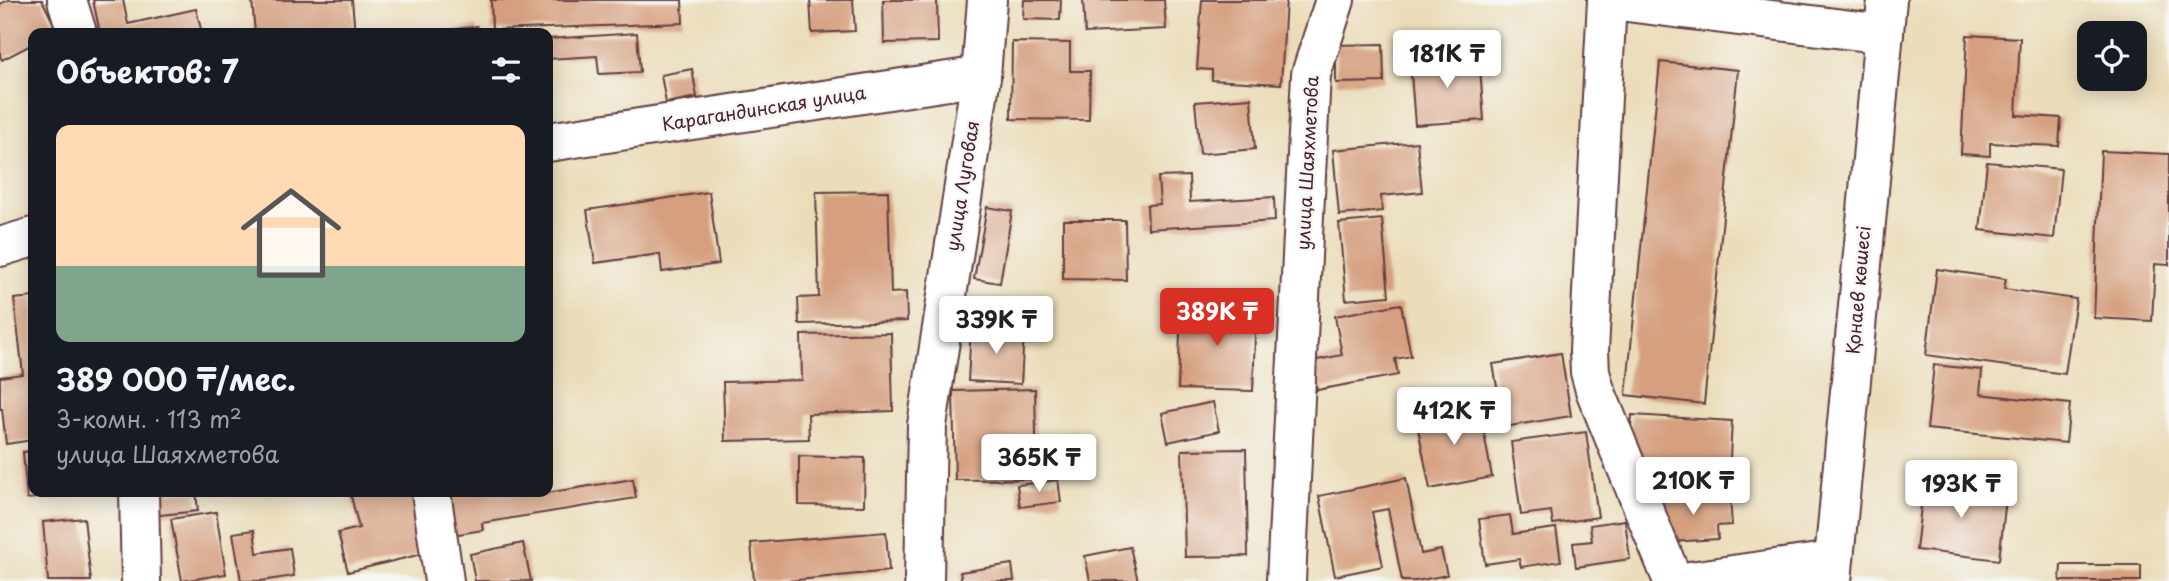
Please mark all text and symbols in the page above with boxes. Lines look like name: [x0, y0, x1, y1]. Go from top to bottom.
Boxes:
map controls: [2077, 21, 2147, 91]
button: locate: [2077, 21, 2147, 91]
pin: 181K ₸: [1390, 31, 1504, 90]
text: 181K ₸: [1409, 35, 1485, 70]
text: Объектов: 7: [56, 48, 239, 93]
icon: filters: [487, 51, 525, 89]
street label: улица Шаяхметова: [1288, 74, 1325, 251]
street label: Карагандинская улица: [660, 78, 868, 137]
street label: улица Луговая: [938, 119, 985, 253]
icon: home: [228, 170, 354, 296]
street label: Қонаев көшесі: [1838, 224, 1877, 355]
pin: 389K ₸: [1160, 288, 1274, 348]
text: 389K ₸: [1176, 293, 1258, 328]
pin: 339K ₸: [939, 296, 1053, 356]
text: 339K ₸: [955, 301, 1037, 336]
text: 389 000 ₸/мес.: [56, 356, 296, 401]
pin: 412K ₸: [1397, 388, 1511, 447]
text: 412K ₸: [1413, 392, 1495, 427]
text: 3-комн. · 113 m²: [56, 401, 242, 436]
pin: 365K ₸: [982, 434, 1096, 494]
text: улица Шаяхметова: [56, 436, 279, 471]
text: 365K ₸: [997, 439, 1081, 474]
pin: 210K ₸: [1636, 458, 1750, 517]
pin: 193K ₸: [1904, 461, 2018, 520]
text: 210K ₸: [1652, 462, 1734, 497]
text: 193K ₸: [1921, 465, 2001, 500]

